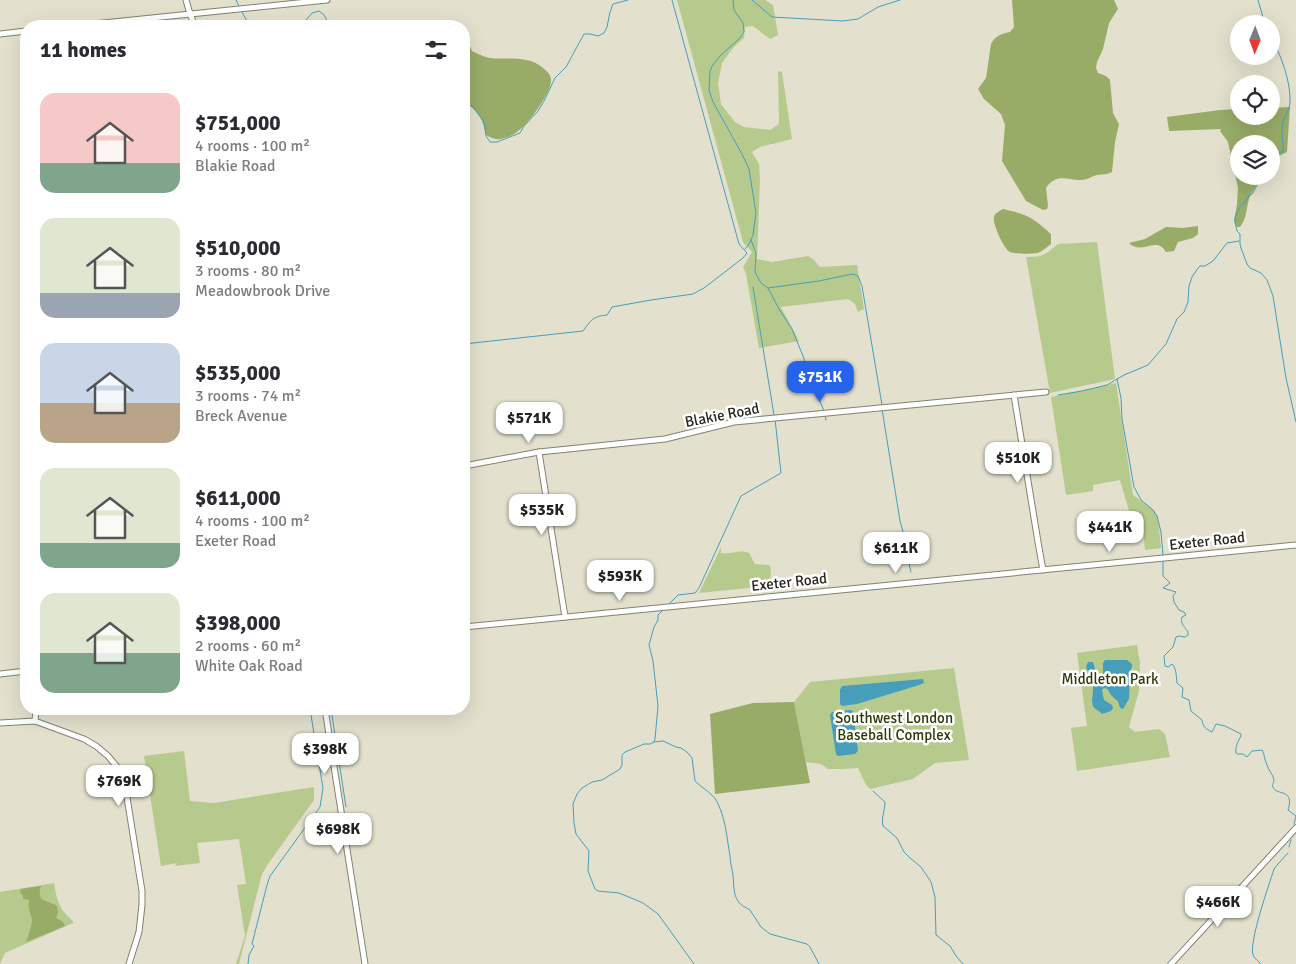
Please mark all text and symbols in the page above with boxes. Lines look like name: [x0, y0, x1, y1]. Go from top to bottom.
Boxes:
north arrow: [1230, 15, 1280, 65]
map controls: [1230, 15, 1280, 185]
icon: filters: [422, 36, 450, 64]
text: 11 homes: [40, 37, 126, 63]
button: locate: [1230, 75, 1280, 125]
text: $751,000: [195, 110, 281, 136]
icon: home: [80, 113, 140, 173]
button: layers: [1230, 135, 1280, 185]
text: 4 rooms · 100 m²: [195, 136, 310, 156]
text: Blakie Road: [195, 156, 276, 176]
text: $510,000: [195, 235, 281, 261]
icon: home: [80, 238, 140, 298]
text: 3 rooms · 80 m²: [195, 261, 301, 281]
text: Meadowbrook Drive: [195, 281, 330, 301]
text: $535,000: [195, 360, 281, 386]
pin: $751K: [785, 360, 855, 403]
icon: home: [80, 363, 140, 423]
text: $751K: [798, 367, 842, 387]
text: 3 rooms · 74 m²: [195, 386, 301, 406]
street label: Blakie Road: [683, 399, 761, 431]
pin: $571K: [494, 402, 564, 444]
text: Breck Avenue: [195, 406, 287, 426]
text: $571K: [507, 408, 551, 428]
pin: $510K: [983, 442, 1053, 484]
text: $510K: [996, 448, 1040, 468]
text: $611,000: [195, 485, 281, 511]
icon: home: [80, 488, 140, 548]
pin: $535K: [507, 494, 577, 536]
text: $535K: [520, 500, 564, 520]
pin: $441K: [1075, 510, 1145, 553]
text: 4 rooms · 100 m²: [195, 511, 310, 531]
text: $441K: [1088, 517, 1132, 537]
street label: Exeter Road: [1168, 528, 1246, 554]
text: Exeter Road: [195, 531, 276, 551]
pin: $611K: [861, 532, 931, 574]
text: $611K: [874, 538, 918, 558]
pin: $593K: [585, 560, 655, 602]
text: $593K: [598, 566, 642, 586]
street label: Exeter Road: [750, 569, 828, 595]
text: $398,000: [195, 610, 281, 636]
icon: home: [80, 613, 140, 673]
text: 2 rooms · 60 m²: [195, 636, 301, 656]
text: White Oak Road: [195, 656, 303, 676]
park label: Middleton Park: [1061, 670, 1159, 688]
park label: Southwest London Baseball Complex: [835, 709, 953, 744]
pin: $398K: [290, 732, 360, 775]
text: $398K: [303, 739, 347, 759]
pin: $769K: [84, 764, 154, 807]
text: $769K: [97, 771, 141, 791]
pin: $698K: [303, 812, 373, 855]
text: $698K: [316, 819, 360, 839]
pin: $466K: [1183, 886, 1253, 928]
text: $466K: [1196, 892, 1240, 912]

